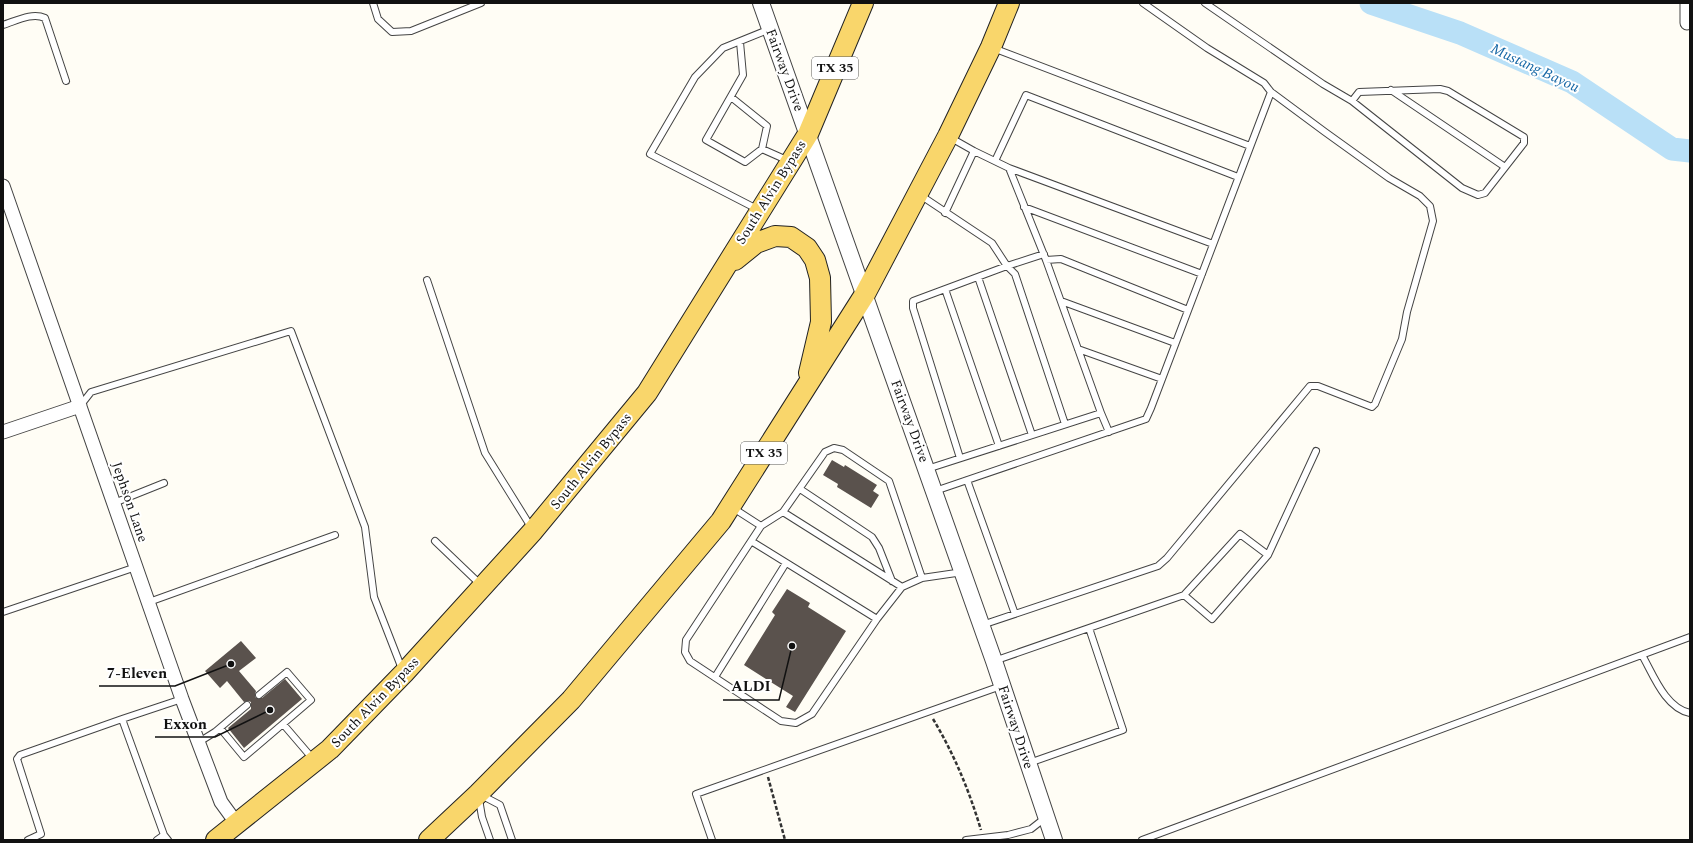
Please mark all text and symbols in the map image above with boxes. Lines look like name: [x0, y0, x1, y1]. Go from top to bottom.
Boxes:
street label: Fairway Drive: [760, 26, 810, 115]
water label: Mustang Bayou: [1487, 37, 1583, 99]
road number: TX 35: [812, 57, 858, 79]
street label: South Alvin Bypass: [730, 136, 812, 248]
street label: Fairway Drive: [885, 377, 935, 466]
street label: South Alvin Bypass: [545, 408, 637, 514]
road number: TX 35: [741, 442, 787, 464]
street label: Jephson Lane: [106, 459, 154, 545]
street label: South Alvin Bypass: [326, 652, 424, 752]
callout: 7-Eleven: [99, 659, 175, 686]
text: 7-Eleven: [107, 662, 167, 685]
callout: ALDI: [723, 673, 779, 700]
text: ALDI: [731, 675, 771, 698]
street label: Fairway Drive: [993, 682, 1039, 772]
callout: Exxon: [155, 710, 215, 737]
text: Exxon: [163, 713, 207, 736]

